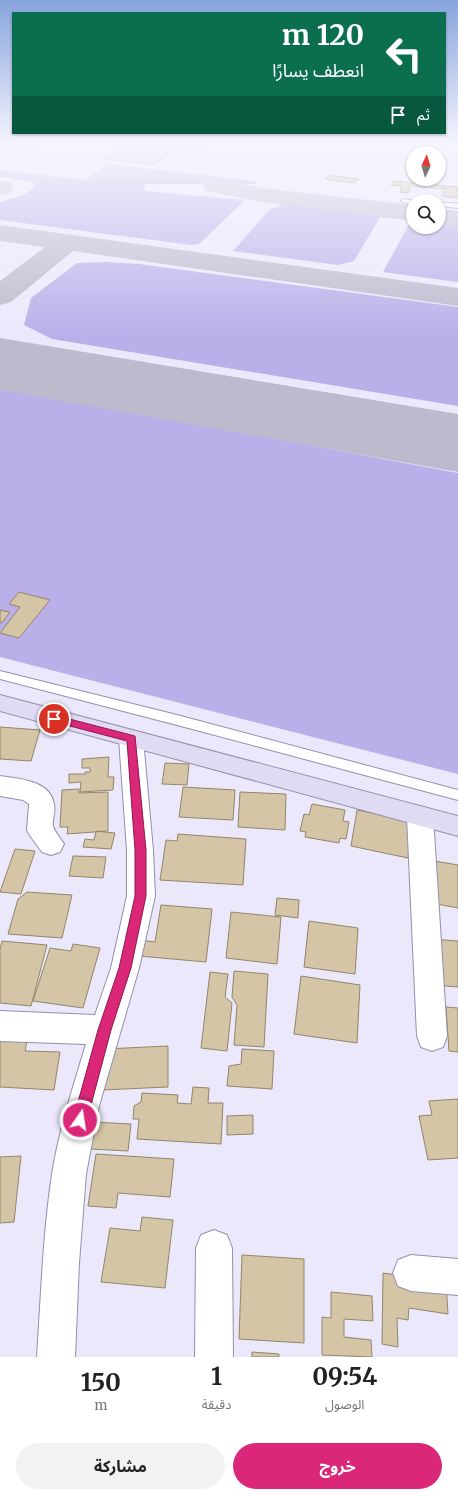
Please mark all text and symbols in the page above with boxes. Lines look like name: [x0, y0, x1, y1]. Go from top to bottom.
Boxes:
text: 120 m: [282, 17, 364, 53]
icon: left: [378, 28, 430, 80]
text: انعطف يسارًا: [272, 59, 364, 82]
icon: arrive: [387, 104, 409, 126]
text: ثم: [417, 105, 430, 124]
north arrow: [406, 146, 446, 186]
map controls: [406, 146, 446, 234]
button: search: [406, 194, 446, 234]
pin: [37, 702, 71, 736]
icon: arrive: [43, 708, 65, 730]
position arrow: [59, 1099, 101, 1141]
text: 1: [211, 1361, 222, 1392]
text: 09:54: [312, 1361, 377, 1392]
text: 150: [81, 1367, 121, 1398]
text: دقيقة: [202, 1396, 231, 1413]
text: الوصول: [325, 1396, 364, 1413]
text: m: [94, 1397, 107, 1414]
button: مشاركة: [16, 1443, 225, 1489]
button: خروج: [233, 1443, 442, 1489]

